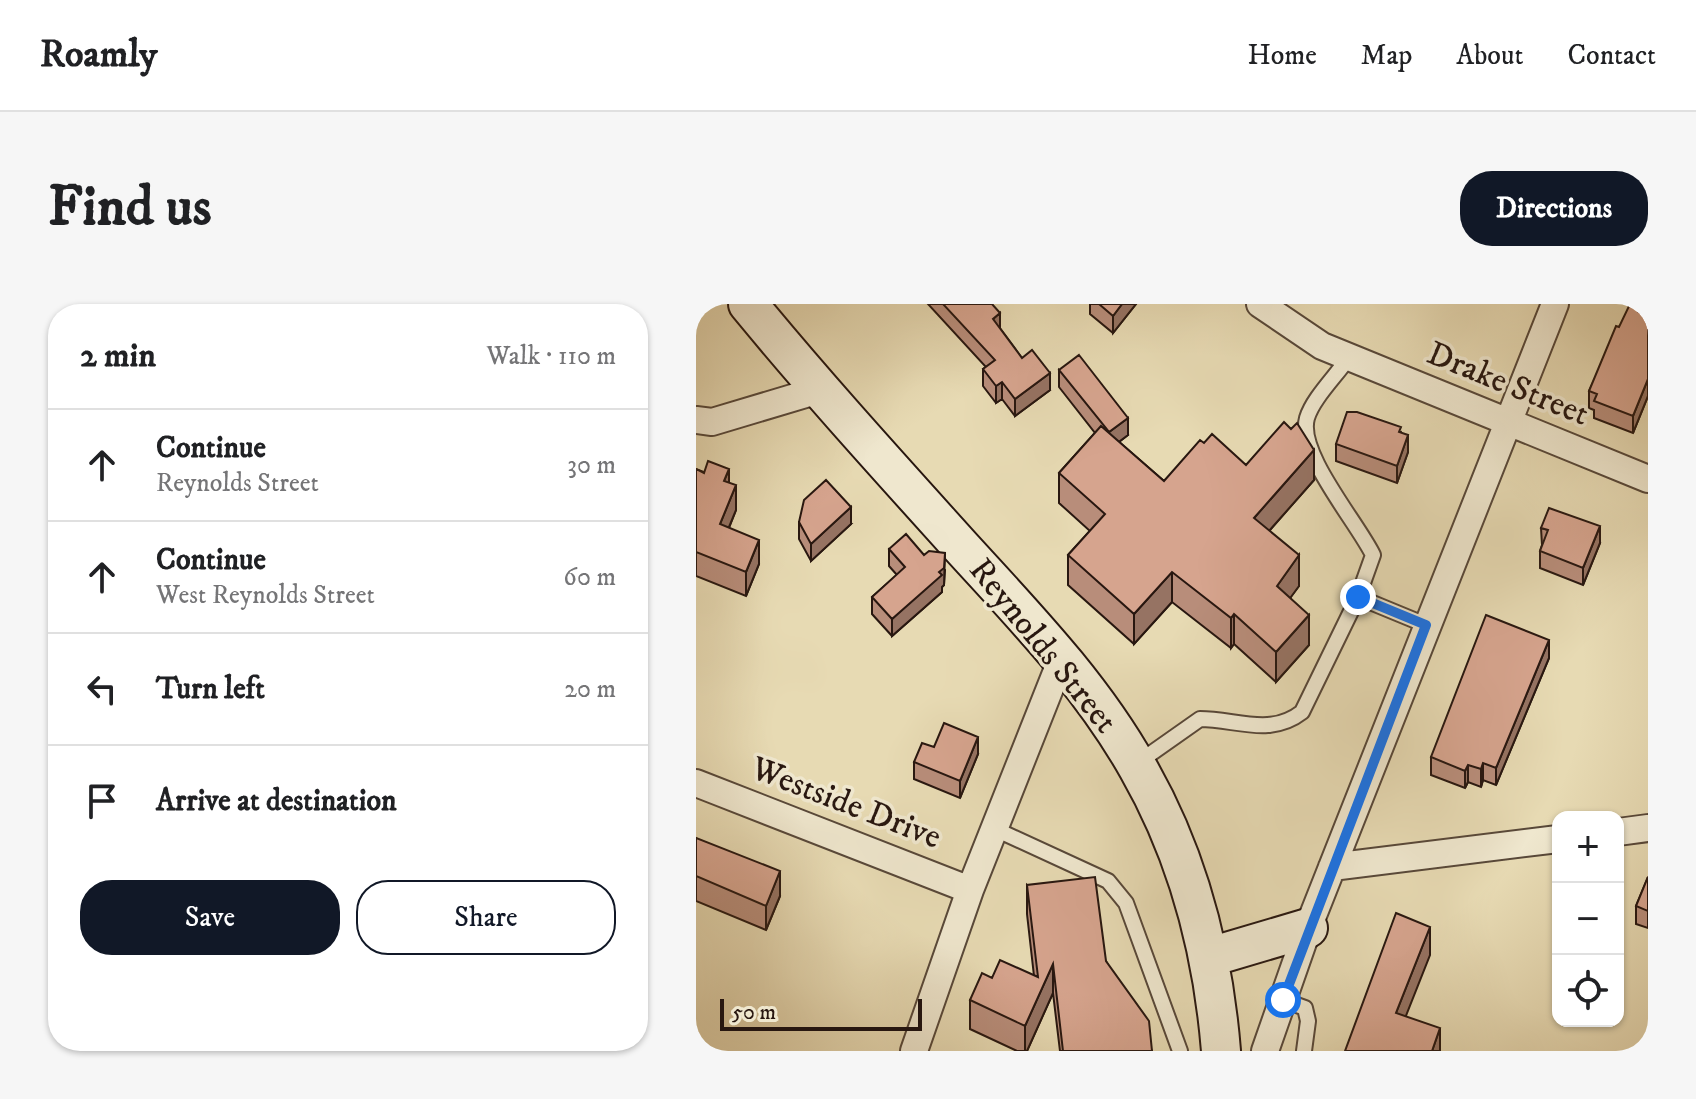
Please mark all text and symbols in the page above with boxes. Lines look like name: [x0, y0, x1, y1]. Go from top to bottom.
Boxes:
text: Roamly: [40, 31, 157, 79]
text: Home: [1248, 38, 1317, 73]
text: Map: [1361, 38, 1412, 73]
text: About: [1456, 38, 1523, 73]
text: Contact: [1567, 38, 1656, 73]
button: Directions: [1460, 171, 1648, 246]
text: Find us: [48, 173, 212, 243]
street label: Drake Street: [1421, 333, 1595, 435]
text: 2 min: [80, 335, 156, 377]
text: Walk · 110 m: [486, 340, 616, 373]
text: Continue: [156, 430, 266, 467]
icon: ahead: [80, 443, 124, 487]
text: 30 m: [567, 449, 616, 482]
text: Reynolds Street: [156, 467, 319, 500]
text: Continue: [156, 542, 266, 579]
street label: Reynolds Street: [960, 550, 1126, 742]
icon: ahead: [80, 555, 124, 599]
text: 60 m: [563, 561, 616, 594]
text: West Reynolds Street: [156, 579, 375, 612]
route end: [1340, 579, 1376, 615]
icon: left: [80, 667, 124, 711]
text: Turn left: [156, 671, 265, 708]
text: 20 m: [564, 673, 616, 706]
street label: Westside Drive: [744, 747, 947, 858]
icon: arrive: [80, 779, 124, 823]
text: Arrive at destination: [156, 783, 397, 820]
map controls: [1552, 811, 1624, 1027]
button: +: [1552, 811, 1624, 883]
button: Save: [80, 880, 340, 955]
button: Share: [356, 880, 616, 955]
button: −: [1552, 883, 1624, 955]
button: locate: [1552, 955, 1624, 1027]
route start: [1265, 982, 1301, 1018]
scale bar: [720, 995, 922, 1031]
text: 50 m: [732, 999, 776, 1026]

